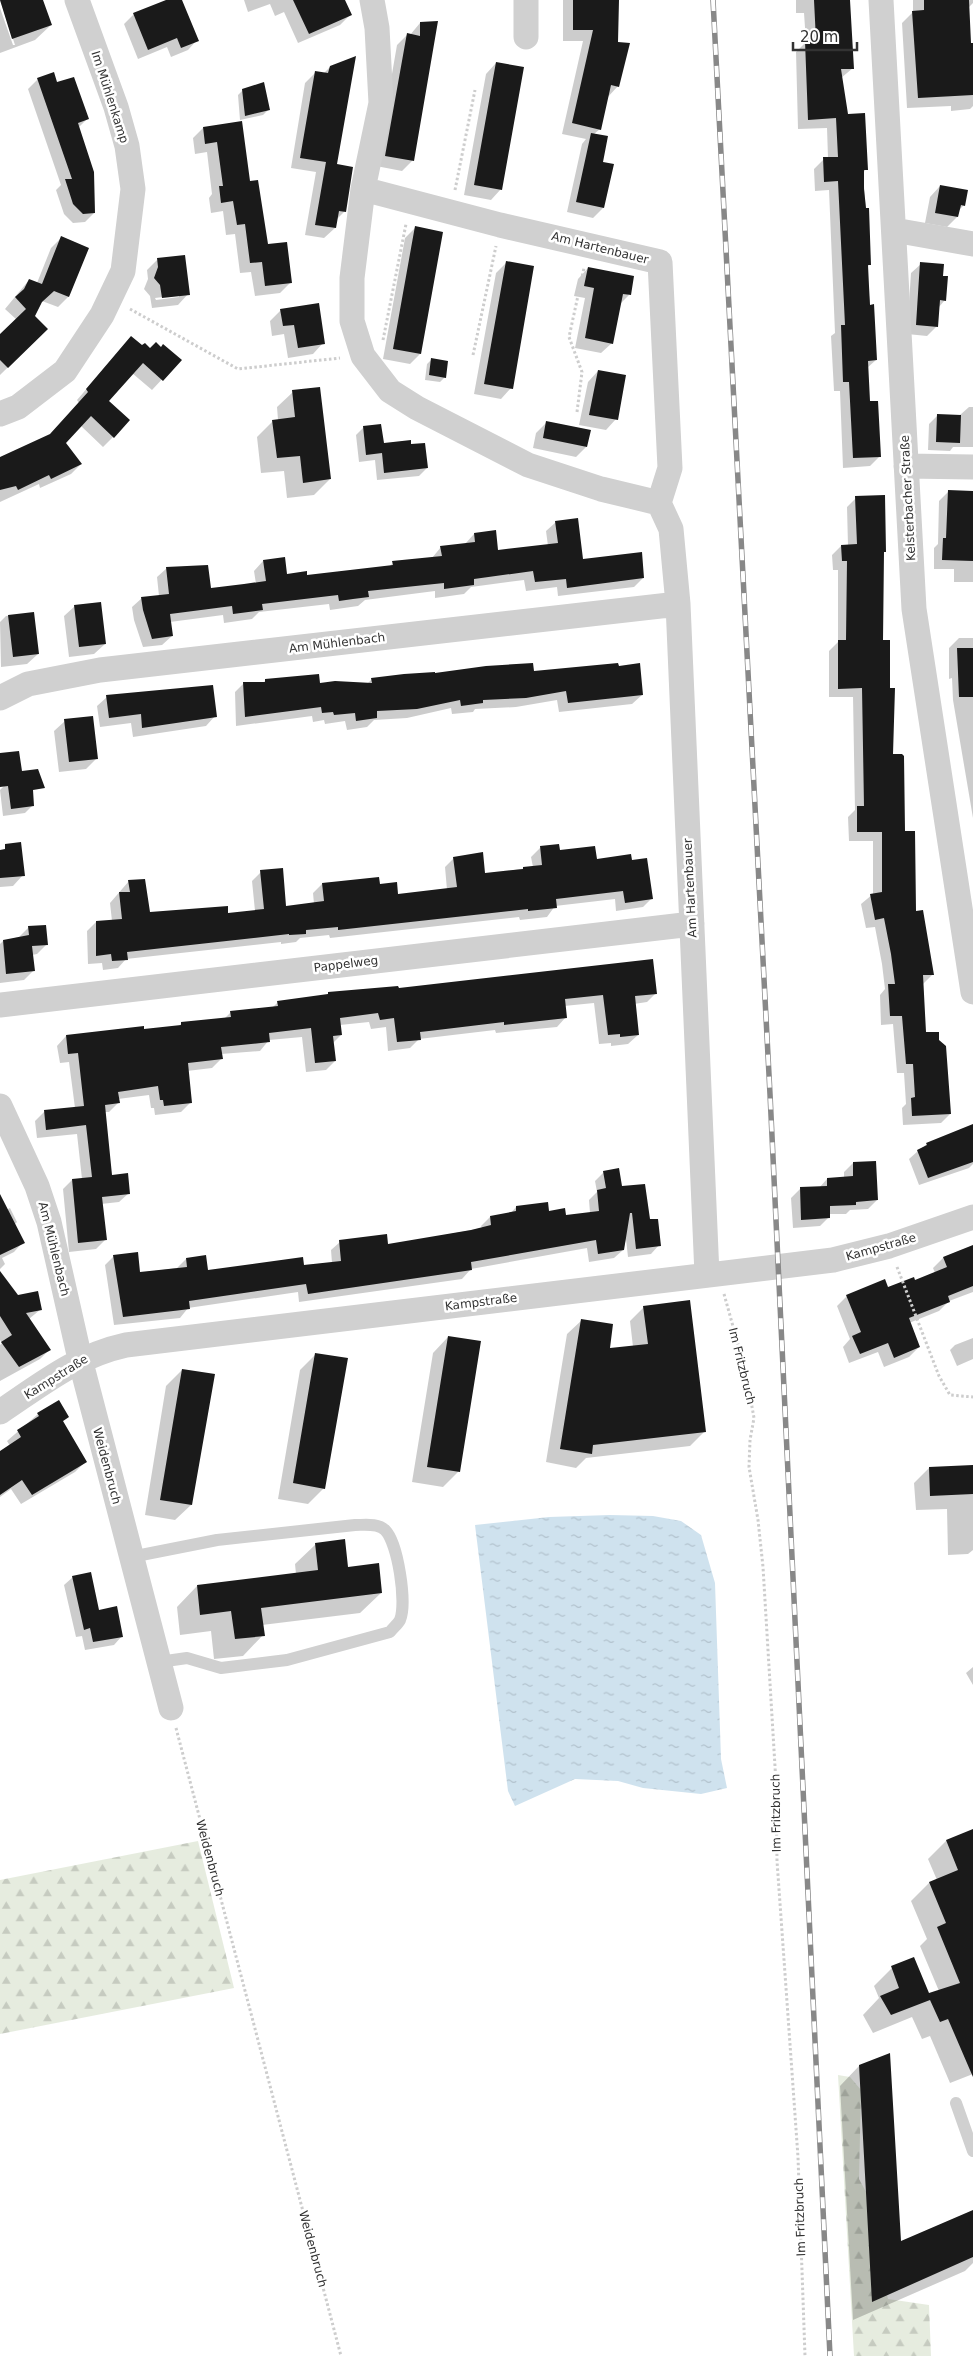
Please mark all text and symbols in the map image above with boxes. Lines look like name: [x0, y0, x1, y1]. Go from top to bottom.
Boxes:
scale bar: [793, 20, 857, 52]
text: 20 m: [800, 28, 838, 46]
street label: Im Mühlenkamp: [88, 49, 132, 145]
street label: Am Hartenbauer: [550, 229, 650, 267]
street label: Kelsterbacher Straße: [898, 435, 918, 561]
street label: Am Mühlenbach: [288, 630, 386, 656]
street label: Am Hartenbauer: [680, 838, 700, 938]
street label: Pappelweg: [313, 953, 379, 975]
street label: Am Mühlenbach: [36, 1200, 72, 1298]
street label: Kampstraße: [844, 1230, 918, 1264]
street label: Kampstraße: [444, 1291, 518, 1313]
street label: Im Fritzbruch: [726, 1326, 758, 1406]
street label: Kampstraße: [22, 1352, 90, 1402]
street label: Weidenbruch: [90, 1426, 124, 1506]
street label: Im Fritzbruch: [768, 1774, 784, 1852]
street label: Weidenbruch: [193, 1818, 227, 1898]
street label: Im Fritzbruch: [792, 2177, 808, 2257]
street label: Weidenbruch: [296, 2209, 330, 2289]

